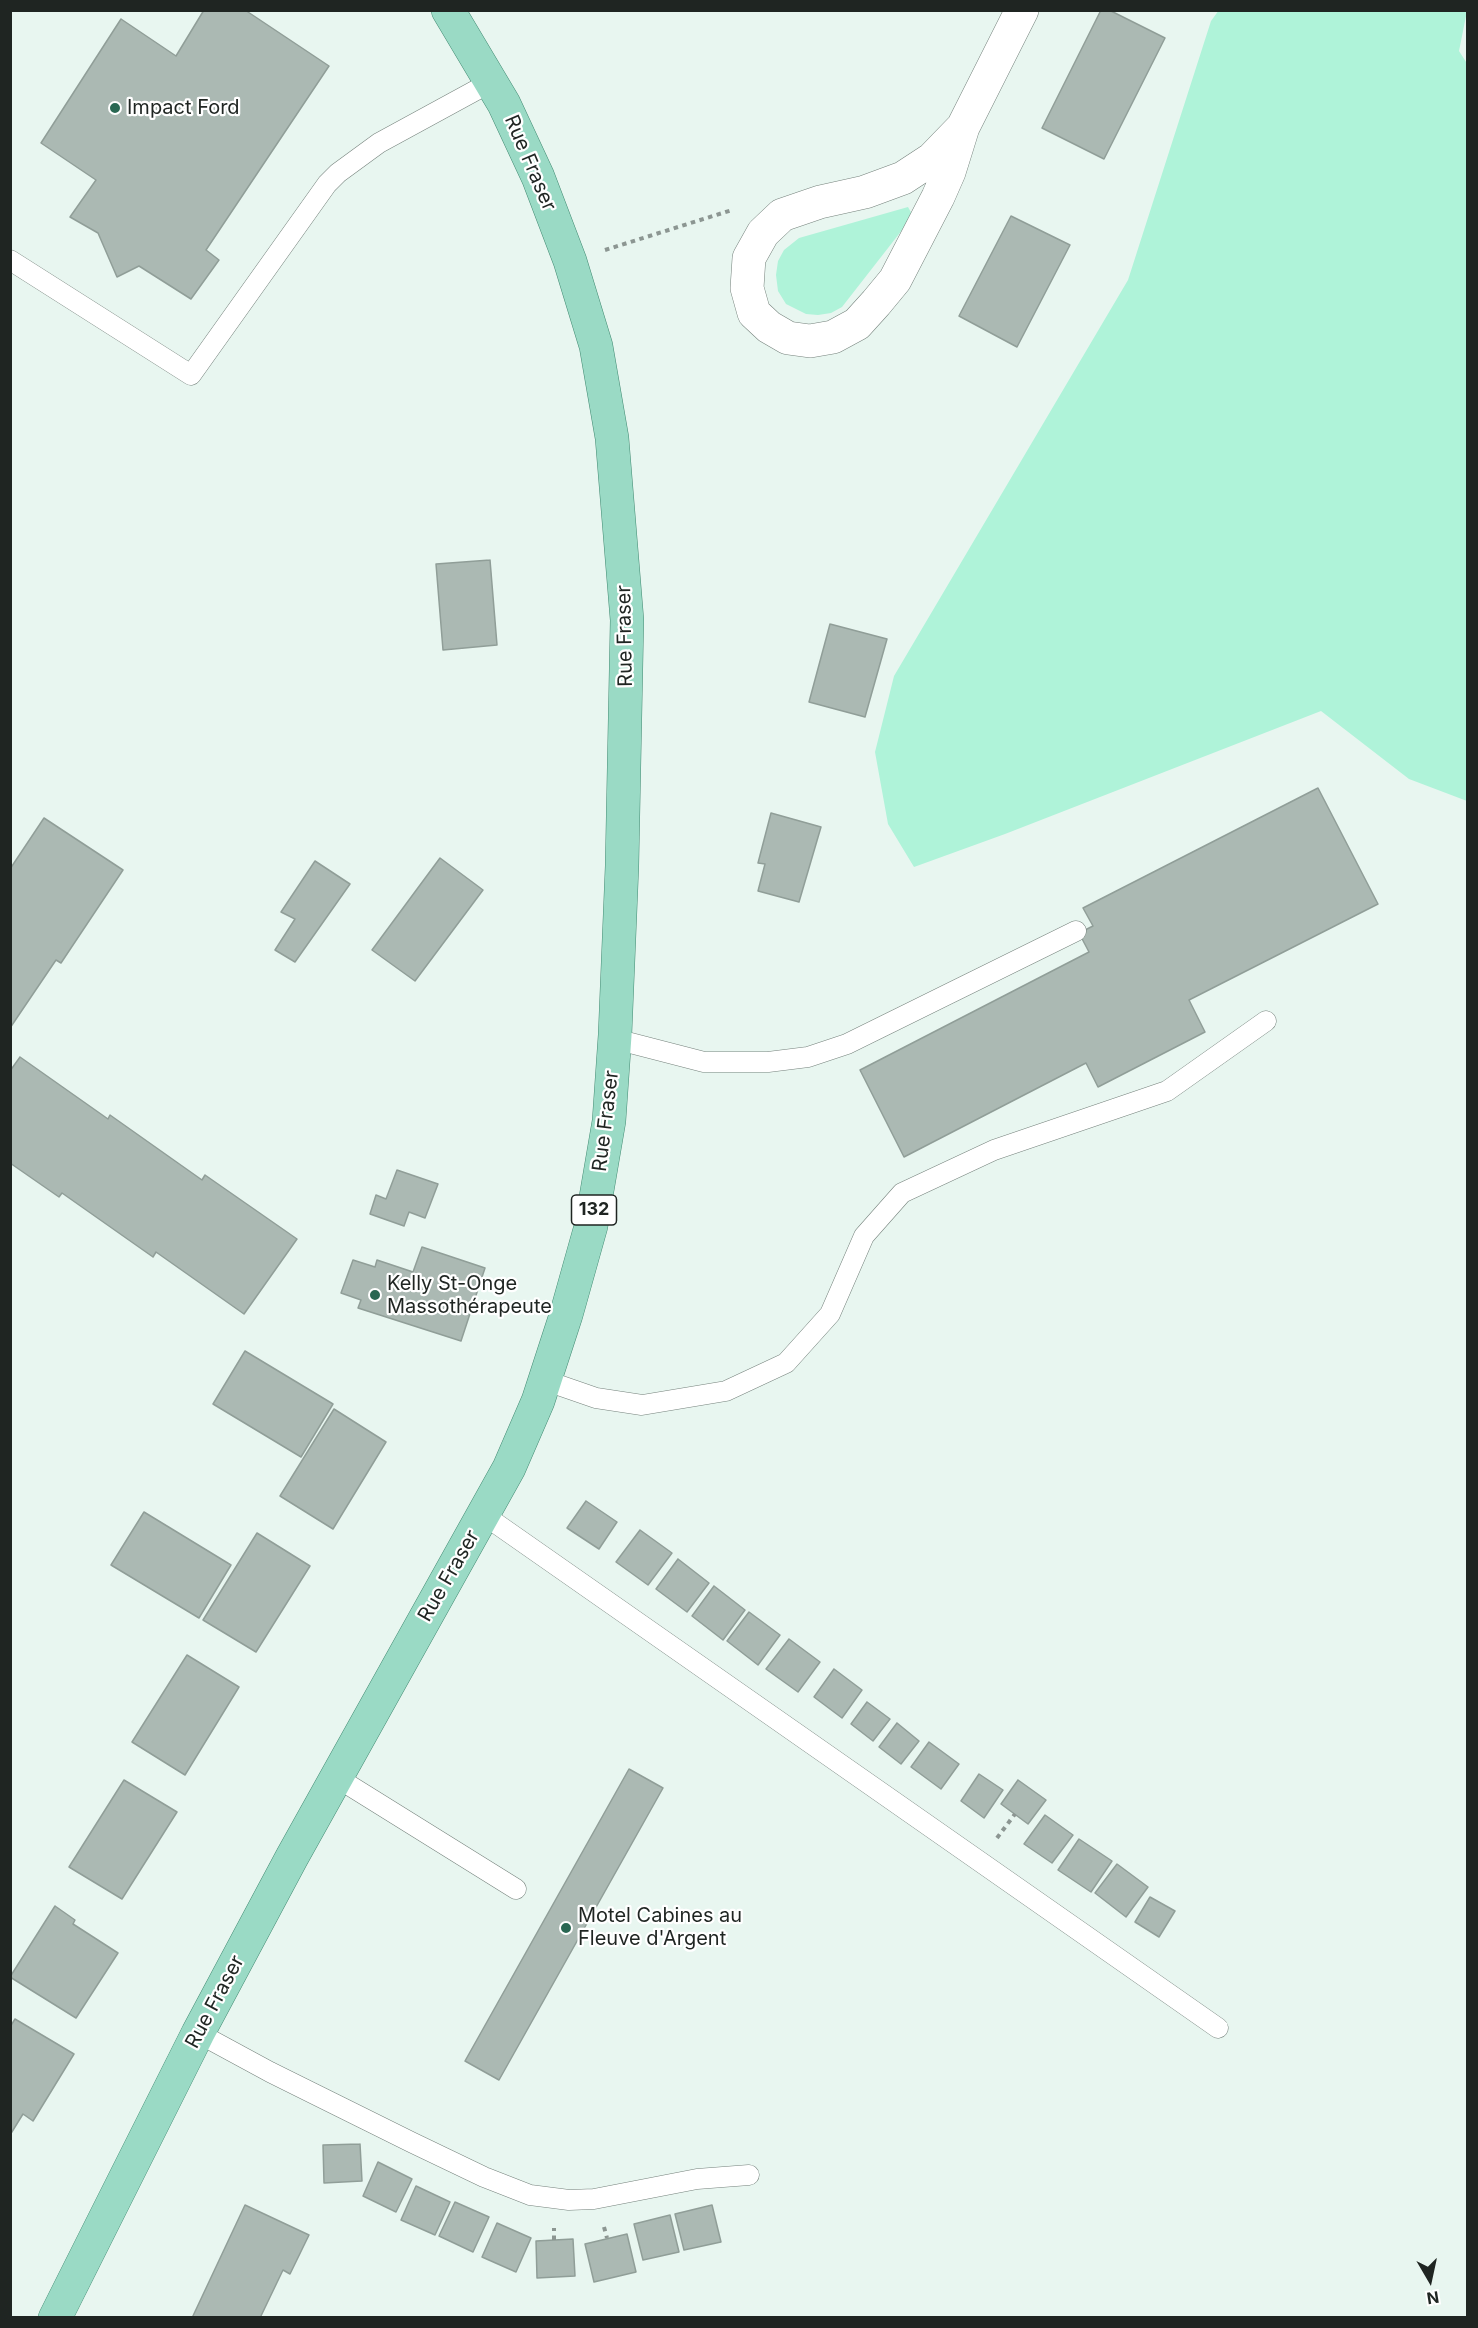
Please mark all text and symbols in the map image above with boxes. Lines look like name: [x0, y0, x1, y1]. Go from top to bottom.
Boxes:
place label: Impact Ford: [127, 96, 240, 120]
marker: Impact Ford: [108, 101, 122, 115]
street label: Rue Fraser: [499, 111, 561, 215]
street label: Rue Fraser: [612, 585, 638, 687]
street label: Rue Fraser: [588, 1069, 624, 1173]
road number: 132: [572, 1195, 616, 1225]
place label: Kelly St-Onge Massothérapeute: [387, 1272, 552, 1319]
marker: Kelly St-Onge Massothérapeute: [368, 1288, 382, 1302]
street label: Rue Fraser: [413, 1526, 485, 1626]
place label: Motel Cabines au Fleuve d'Argent: [578, 1904, 742, 1951]
marker: Motel Cabines au Fleuve d'Argent: [559, 1921, 573, 1935]
street label: Rue Fraser: [181, 1951, 249, 2053]
north arrow: [1400, 2250, 1460, 2310]
text: N: [1425, 2287, 1440, 2309]

